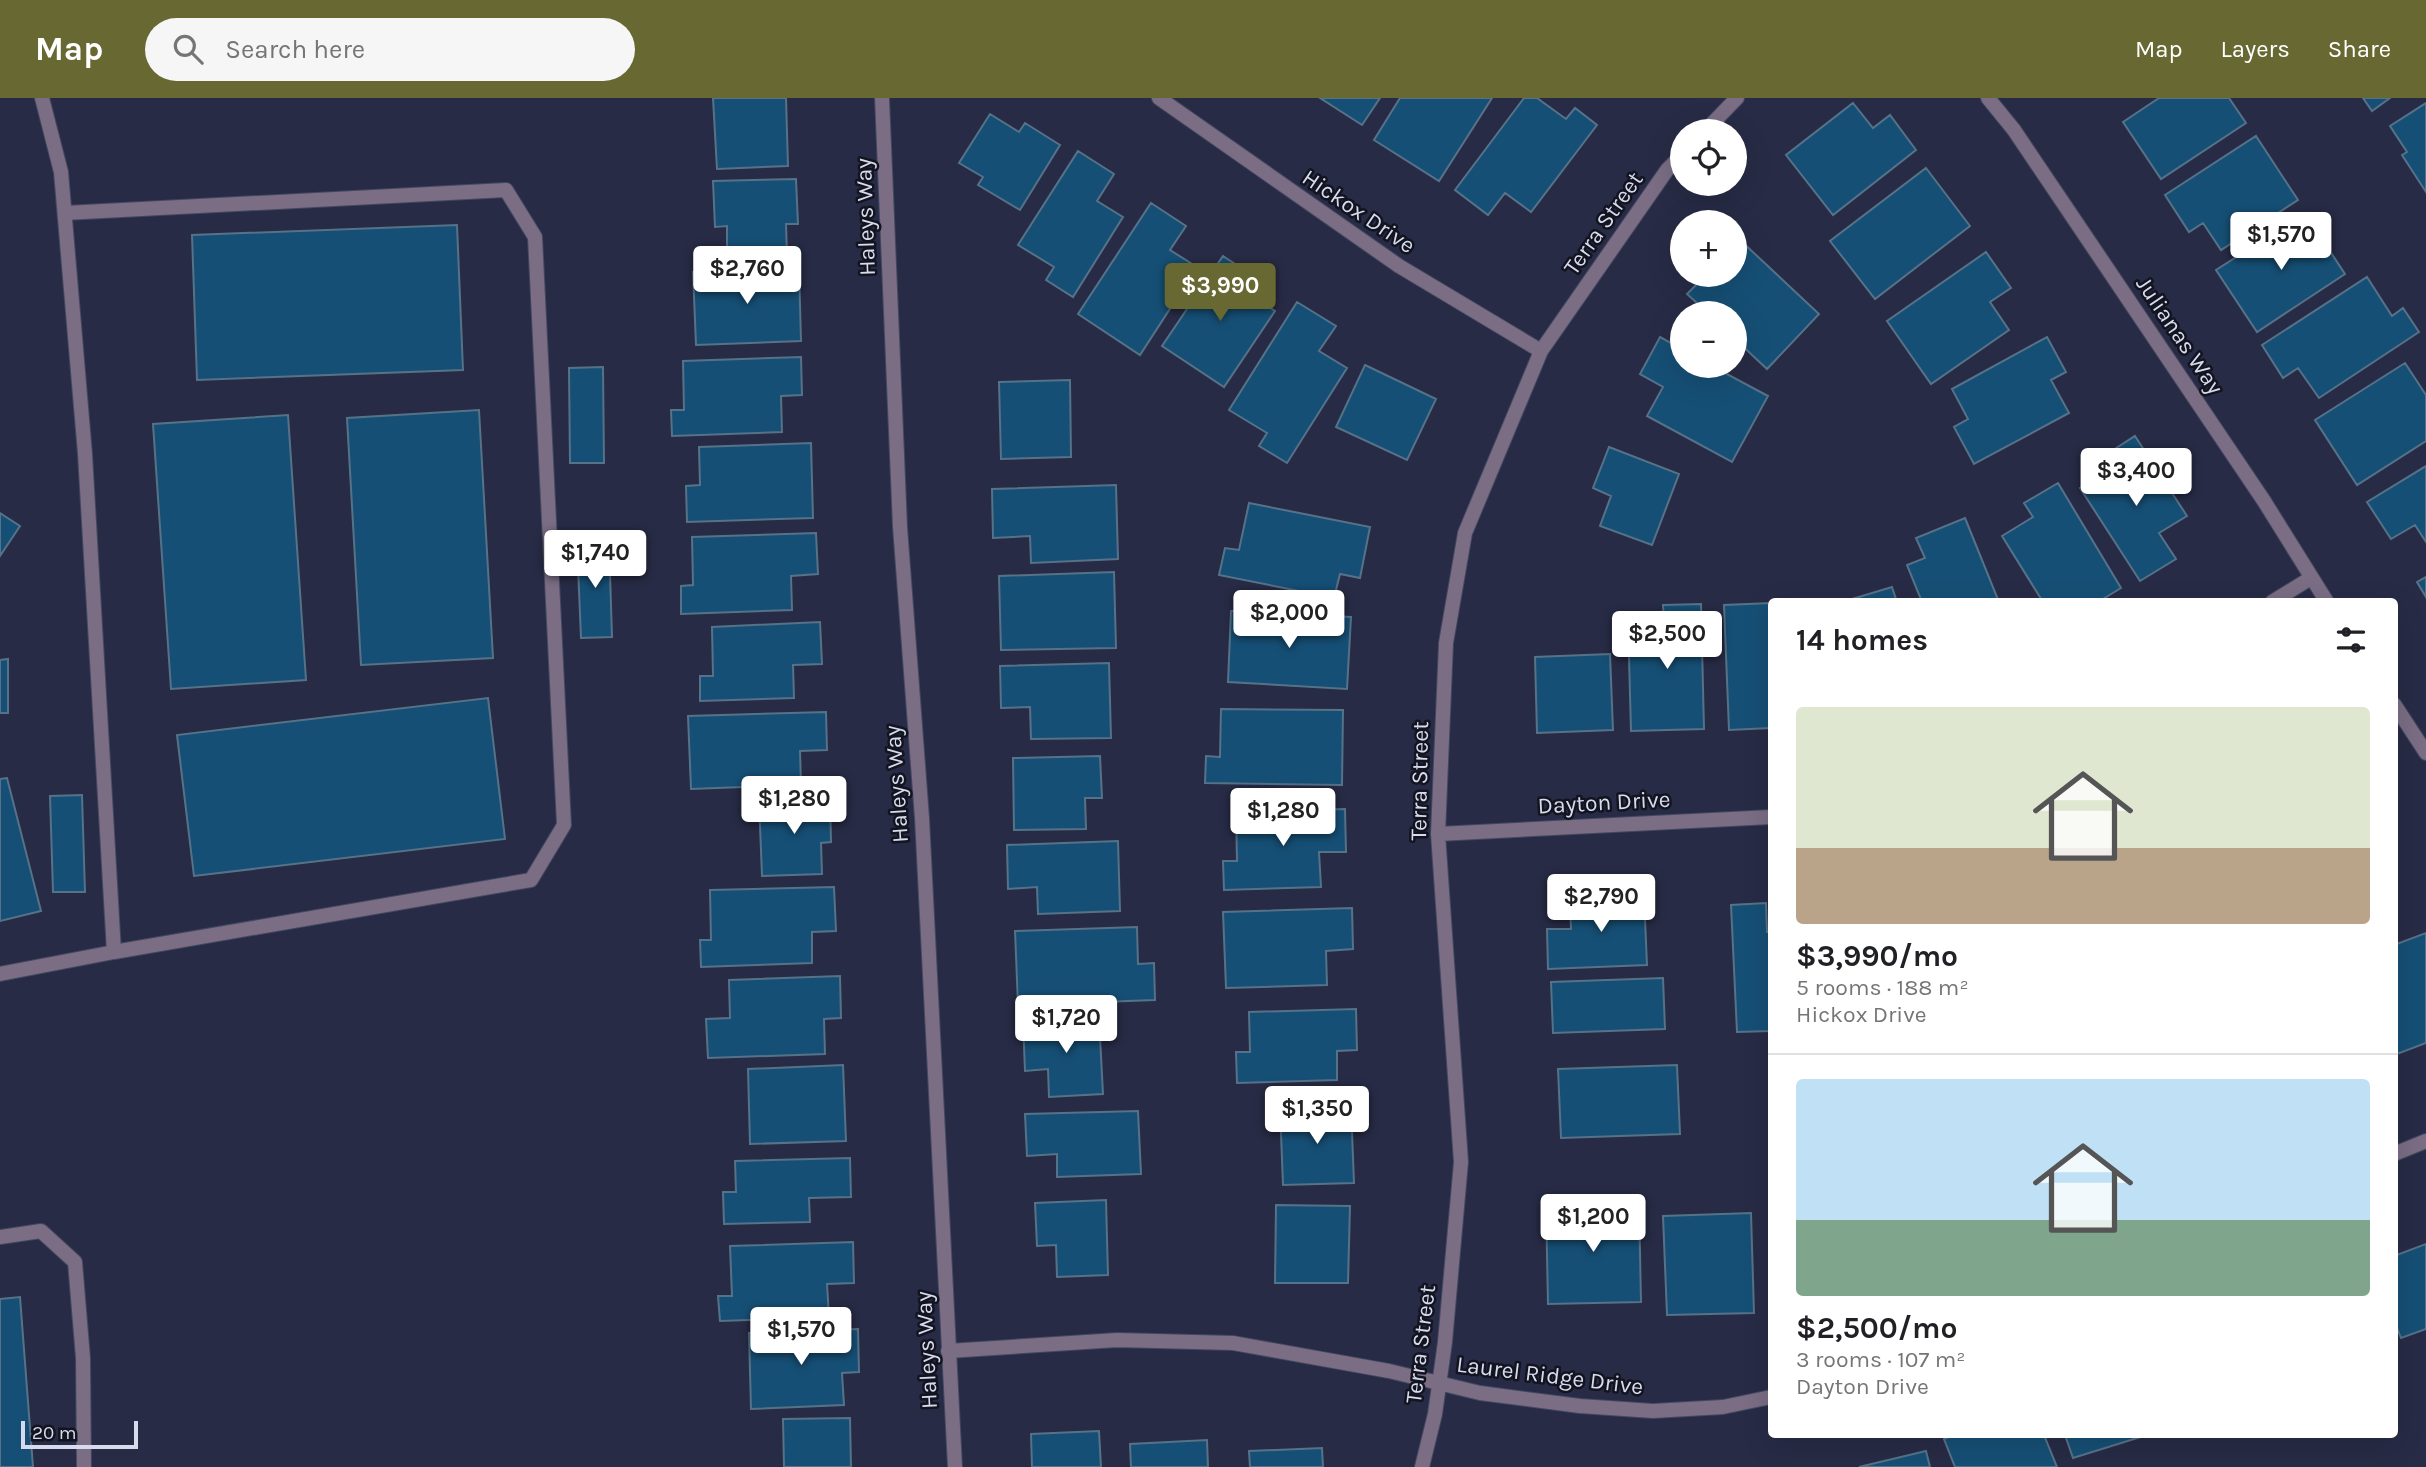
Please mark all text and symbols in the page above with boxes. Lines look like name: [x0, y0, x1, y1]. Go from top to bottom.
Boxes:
search box: [145, 18, 635, 81]
text: Map: [35, 30, 103, 68]
icon: search: [169, 30, 207, 68]
text: Search here: [225, 34, 365, 65]
text: Map: [2135, 35, 2183, 63]
text: Layers: [2221, 35, 2290, 63]
text: Share: [2328, 35, 2391, 63]
map controls: [1670, 119, 1747, 378]
button: locate: [1670, 119, 1747, 196]
street label: Haleys Way: [850, 157, 881, 276]
street label: Hickox Drive: [1297, 164, 1420, 259]
street label: Terra Street: [1558, 166, 1649, 280]
button: +: [1670, 210, 1747, 287]
pin: $1,570: [2224, 212, 2338, 272]
text: $1,570: [2246, 221, 2316, 248]
pin: $2,760: [690, 246, 804, 306]
text: $2,760: [709, 255, 785, 282]
pin: $3,990: [1163, 264, 1277, 323]
street label: Julianas Way: [2130, 271, 2229, 400]
text: $3,990: [1181, 272, 1259, 299]
button: −: [1670, 301, 1747, 378]
pin: $3,400: [2079, 448, 2193, 508]
text: $3,400: [2097, 457, 2175, 484]
pin: $1,740: [538, 531, 652, 590]
text: $1,740: [560, 539, 630, 566]
pin: $2,000: [1232, 590, 1346, 650]
text: $2,000: [1249, 599, 1329, 626]
pin: $2,500: [1610, 612, 1724, 671]
text: $2,500: [1628, 620, 1706, 647]
icon: filters: [2332, 621, 2370, 659]
text: 14 homes: [1796, 622, 1928, 658]
street label: Terra Street: [1405, 721, 1434, 841]
street label: Haleys Way: [879, 724, 914, 844]
icon: home: [2020, 753, 2146, 879]
pin: $1,280: [737, 776, 851, 836]
text: $1,280: [757, 785, 831, 812]
street label: Dayton Drive: [1537, 786, 1671, 819]
pin: $1,280: [1226, 788, 1340, 848]
text: $1,280: [1246, 797, 1320, 824]
pin: $2,790: [1544, 874, 1658, 934]
text: $2,790: [1563, 883, 1639, 910]
text: $3,990/mo: [1796, 938, 1958, 974]
text: 5 rooms · 188 m²: [1796, 974, 1969, 1001]
pin: $1,720: [1009, 996, 1123, 1055]
text: Hickox Drive: [1796, 1001, 1927, 1028]
text: $1,720: [1031, 1004, 1101, 1031]
pin: $1,350: [1260, 1086, 1374, 1146]
text: $1,350: [1281, 1095, 1353, 1122]
icon: home: [2020, 1125, 2146, 1251]
pin: $1,200: [1536, 1194, 1650, 1254]
text: $1,200: [1557, 1203, 1629, 1230]
street label: Terra Street: [1400, 1283, 1441, 1405]
street label: Haleys Way: [910, 1290, 943, 1409]
pin: $1,570: [744, 1308, 858, 1367]
text: $2,500/mo: [1796, 1310, 1957, 1346]
text: $1,570: [766, 1316, 836, 1343]
text: 3 rooms · 107 m²: [1796, 1346, 1965, 1373]
street label: Laurel Ridge Drive: [1455, 1351, 1645, 1400]
text: Dayton Drive: [1796, 1373, 1929, 1400]
scale bar: [21, 1418, 138, 1450]
text: 20 m: [32, 1422, 77, 1444]

